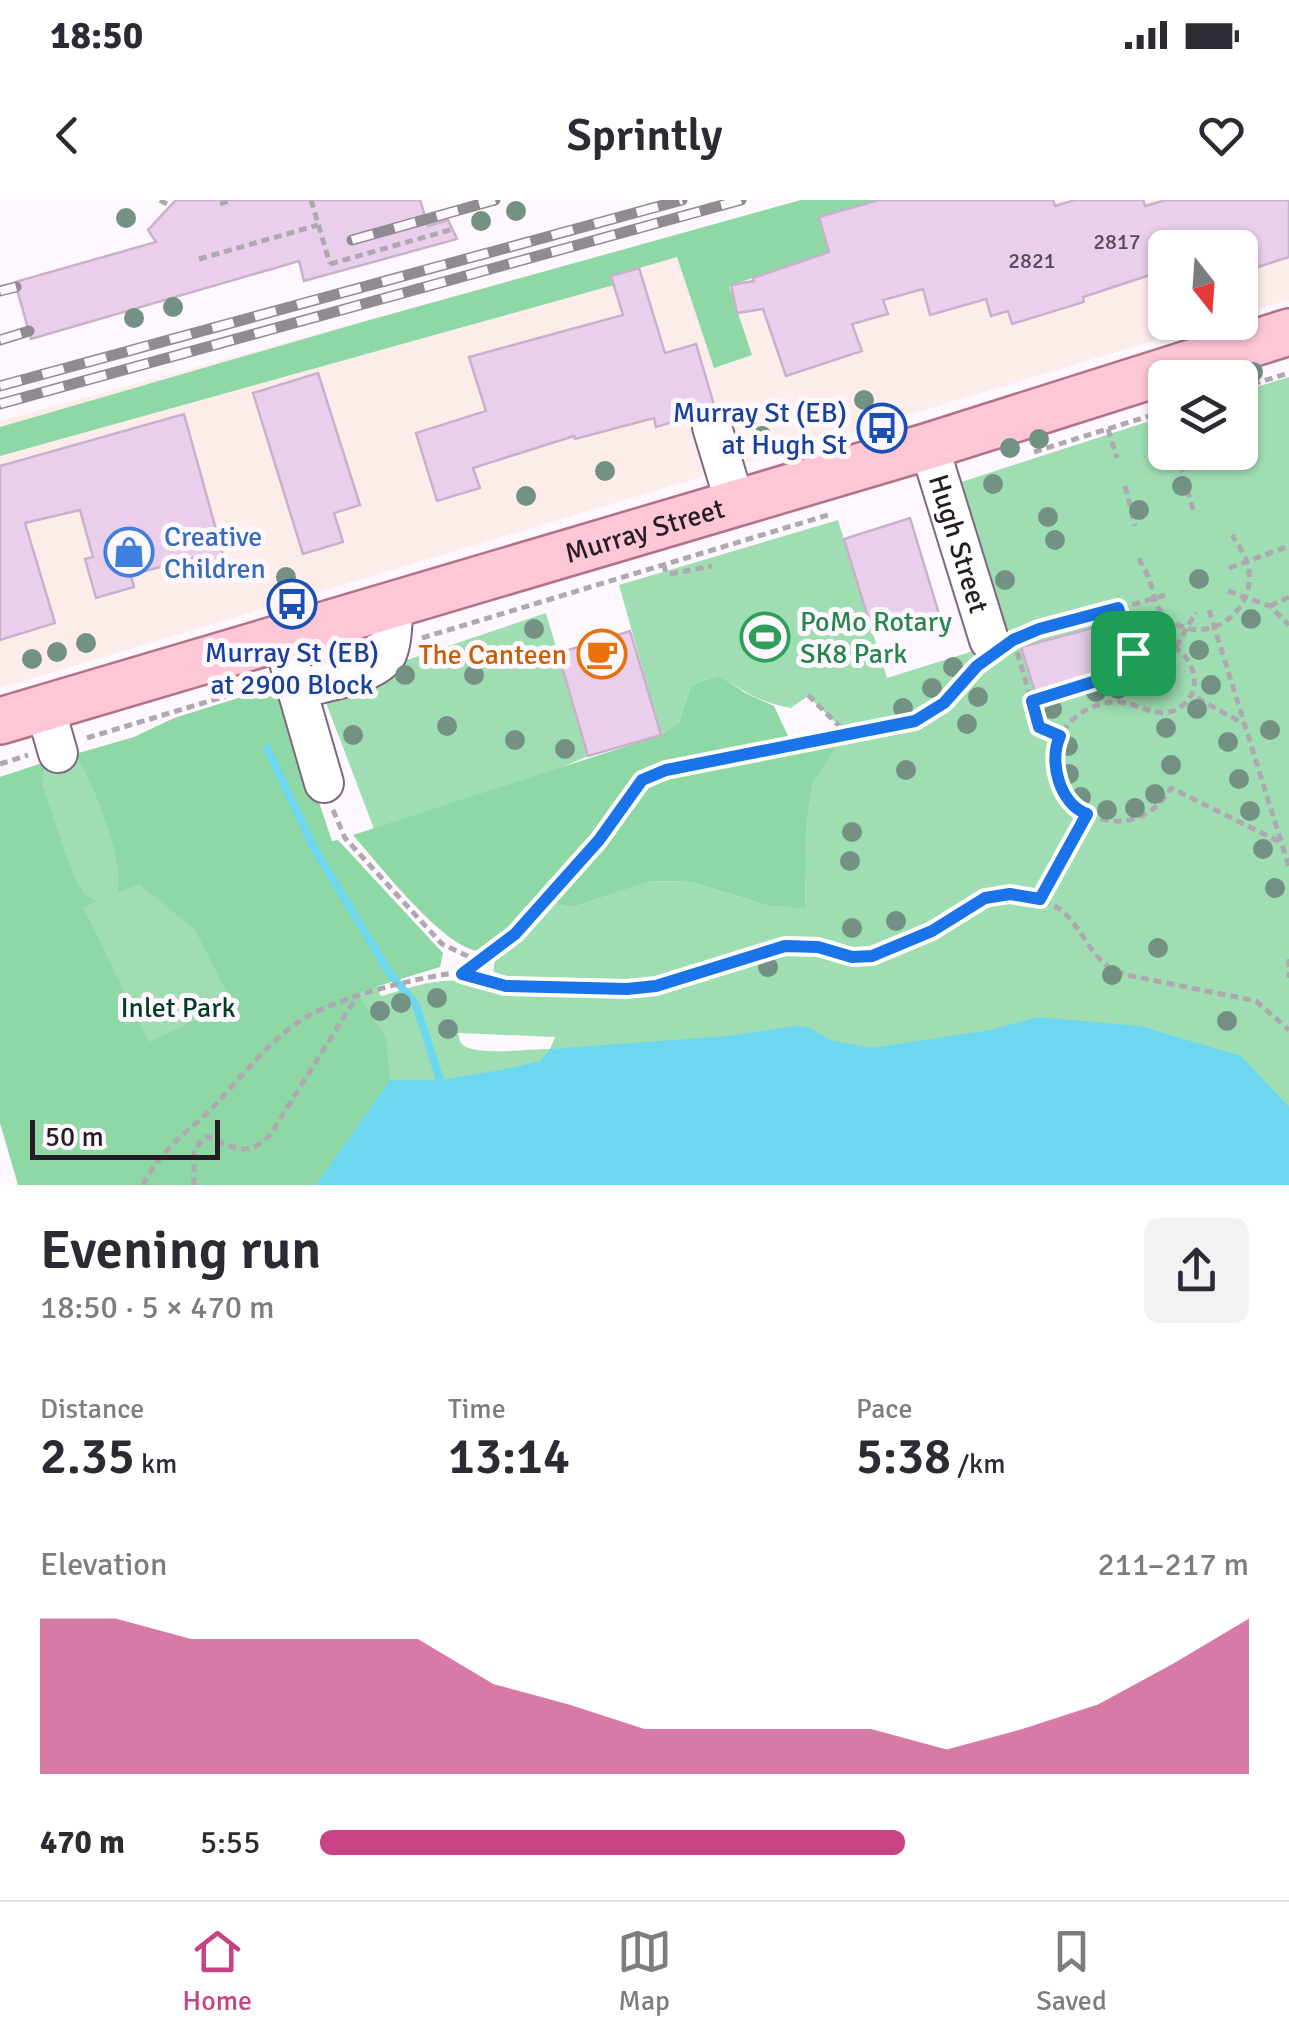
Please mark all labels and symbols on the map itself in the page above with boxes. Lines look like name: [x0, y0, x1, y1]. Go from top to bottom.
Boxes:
house number: 2817: [1093, 228, 1141, 255]
north arrow: [1148, 230, 1258, 340]
house number: 2821: [1008, 247, 1056, 274]
place label: Murray St (EB) at Hugh St: [673, 396, 847, 462]
bus stop icon: Murray St (EB) at Hugh St: [856, 402, 908, 454]
street label: Hugh Street: [921, 470, 996, 617]
street label: Murray Street: [561, 492, 729, 571]
place label: Creative Children: [164, 520, 266, 586]
shop icon: Creative Children: [103, 526, 155, 578]
bus stop icon: Murray St (EB) at 2900 Block: [266, 578, 318, 630]
place label: PoMo Rotary SK8 Park: [800, 605, 952, 671]
sports icon: PoMo Rotary SK8 Park: [739, 611, 791, 663]
pin: [1091, 611, 1176, 696]
cafe icon: The Canteen: [576, 628, 628, 680]
place label: Murray St (EB) at 2900 Block: [205, 636, 379, 702]
place label: The Canteen: [419, 638, 567, 672]
park label: Inlet Park: [120, 991, 236, 1025]
scale bar: [30, 1115, 220, 1160]

